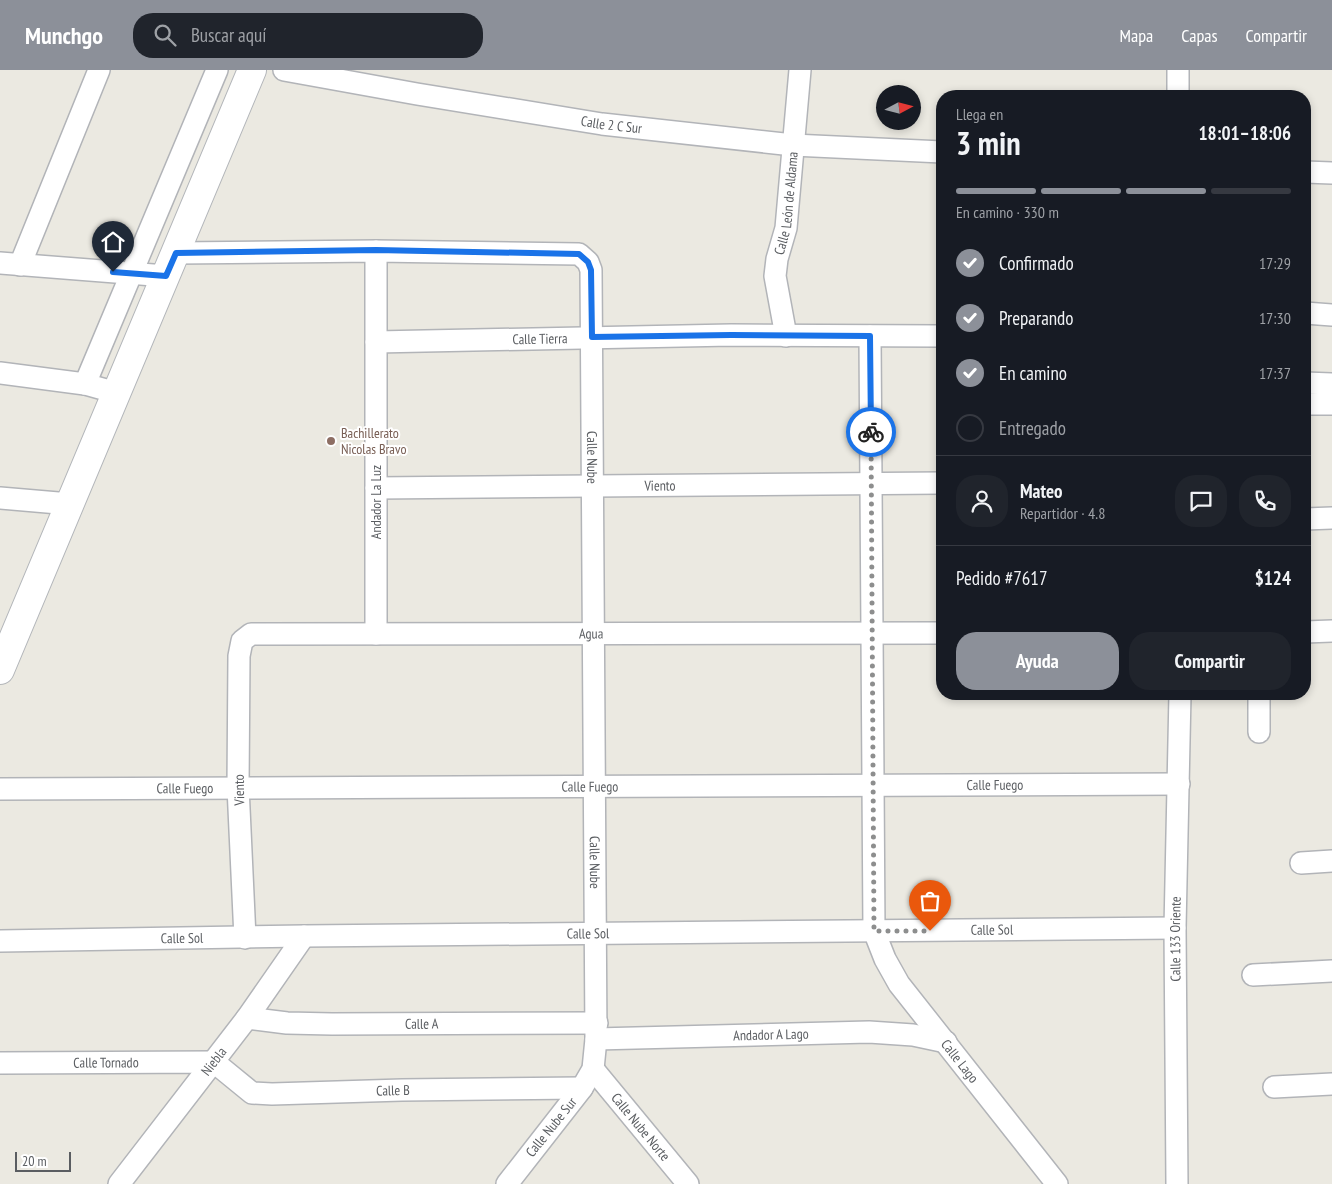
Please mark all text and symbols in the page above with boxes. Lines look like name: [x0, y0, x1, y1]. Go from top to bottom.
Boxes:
search box: [133, 13, 483, 58]
text: Munchgo: [25, 20, 103, 51]
icon: search: [151, 21, 179, 49]
text: Buscar aquí: [191, 23, 266, 47]
text: Mapa: [1120, 24, 1153, 47]
text: Capas: [1181, 24, 1218, 47]
text: Compartir: [1246, 24, 1307, 47]
north arrow: [876, 85, 921, 130]
map controls: [876, 85, 921, 130]
text: Llega en: [956, 104, 1003, 124]
street label: Calle 2 C Sur: [580, 112, 643, 137]
text: 18:01–18:06: [1198, 121, 1291, 145]
text: 3 min: [956, 122, 1021, 164]
street label: Calle León de Aldama: [770, 151, 802, 257]
text: En camino · 330 m: [956, 202, 1059, 222]
pin: [92, 221, 134, 272]
icon: home: [99, 228, 127, 256]
icon: check: [956, 249, 984, 277]
text: Confirmado: [999, 251, 1074, 275]
text: 17:29: [1259, 253, 1291, 273]
icon: check: [956, 304, 984, 332]
text: Preparando: [999, 306, 1074, 330]
text: 17:30: [1259, 308, 1291, 328]
street label: Calle Tierra: [512, 329, 568, 348]
icon: check: [956, 359, 984, 387]
text: En camino: [999, 361, 1067, 385]
text: 17:37: [1259, 363, 1291, 383]
courier: [846, 407, 896, 457]
text: Entregado: [999, 416, 1066, 440]
icon: bike: [857, 418, 885, 446]
place label: Bachillerato Nicolas Bravo: [341, 424, 406, 458]
street label: Calle Nube: [583, 431, 601, 484]
marker: Bachillerato Nicolas Bravo: [325, 435, 337, 447]
street label: Andador La Luz: [367, 465, 385, 539]
button: person: [956, 475, 1008, 527]
button: chat: [1175, 475, 1227, 527]
button: phone: [1239, 475, 1291, 527]
street label: Viento: [643, 476, 676, 495]
text: Mateo: [1020, 479, 1063, 503]
text: Repartidor · 4.8: [1020, 503, 1105, 523]
text: Pedido #7617: [956, 566, 1047, 590]
text: $124: [1255, 566, 1291, 590]
street label: Agua: [579, 624, 603, 643]
button: Ayuda: [956, 632, 1119, 690]
button: Compartir: [1129, 632, 1291, 690]
street label: Viento: [230, 774, 248, 807]
street label: Calle Fuego: [967, 776, 1023, 794]
street label: Calle Fuego: [562, 777, 618, 796]
street label: Calle Fuego: [157, 779, 213, 797]
street label: Calle Nube: [586, 836, 604, 889]
pin: [909, 880, 951, 931]
icon: bag: [916, 887, 944, 915]
street label: Calle 133 Oriente: [1166, 896, 1185, 982]
street label: Calle Sol: [971, 920, 1014, 939]
street label: Calle Sol: [567, 924, 610, 943]
street label: Calle Sol: [161, 929, 204, 947]
street label: Calle A: [405, 1015, 439, 1033]
street label: Andador A Lago: [733, 1025, 809, 1044]
street label: Calle Lago: [937, 1036, 983, 1086]
street label: Niebla: [197, 1043, 230, 1079]
street label: Calle Tornado: [73, 1053, 139, 1072]
street label: Calle B: [376, 1081, 410, 1100]
street label: Calle Nube Norte: [607, 1089, 674, 1165]
street label: Calle Nube Sur: [522, 1093, 581, 1160]
scale bar: [15, 1149, 71, 1172]
text: 20 m: [22, 1152, 47, 1170]

